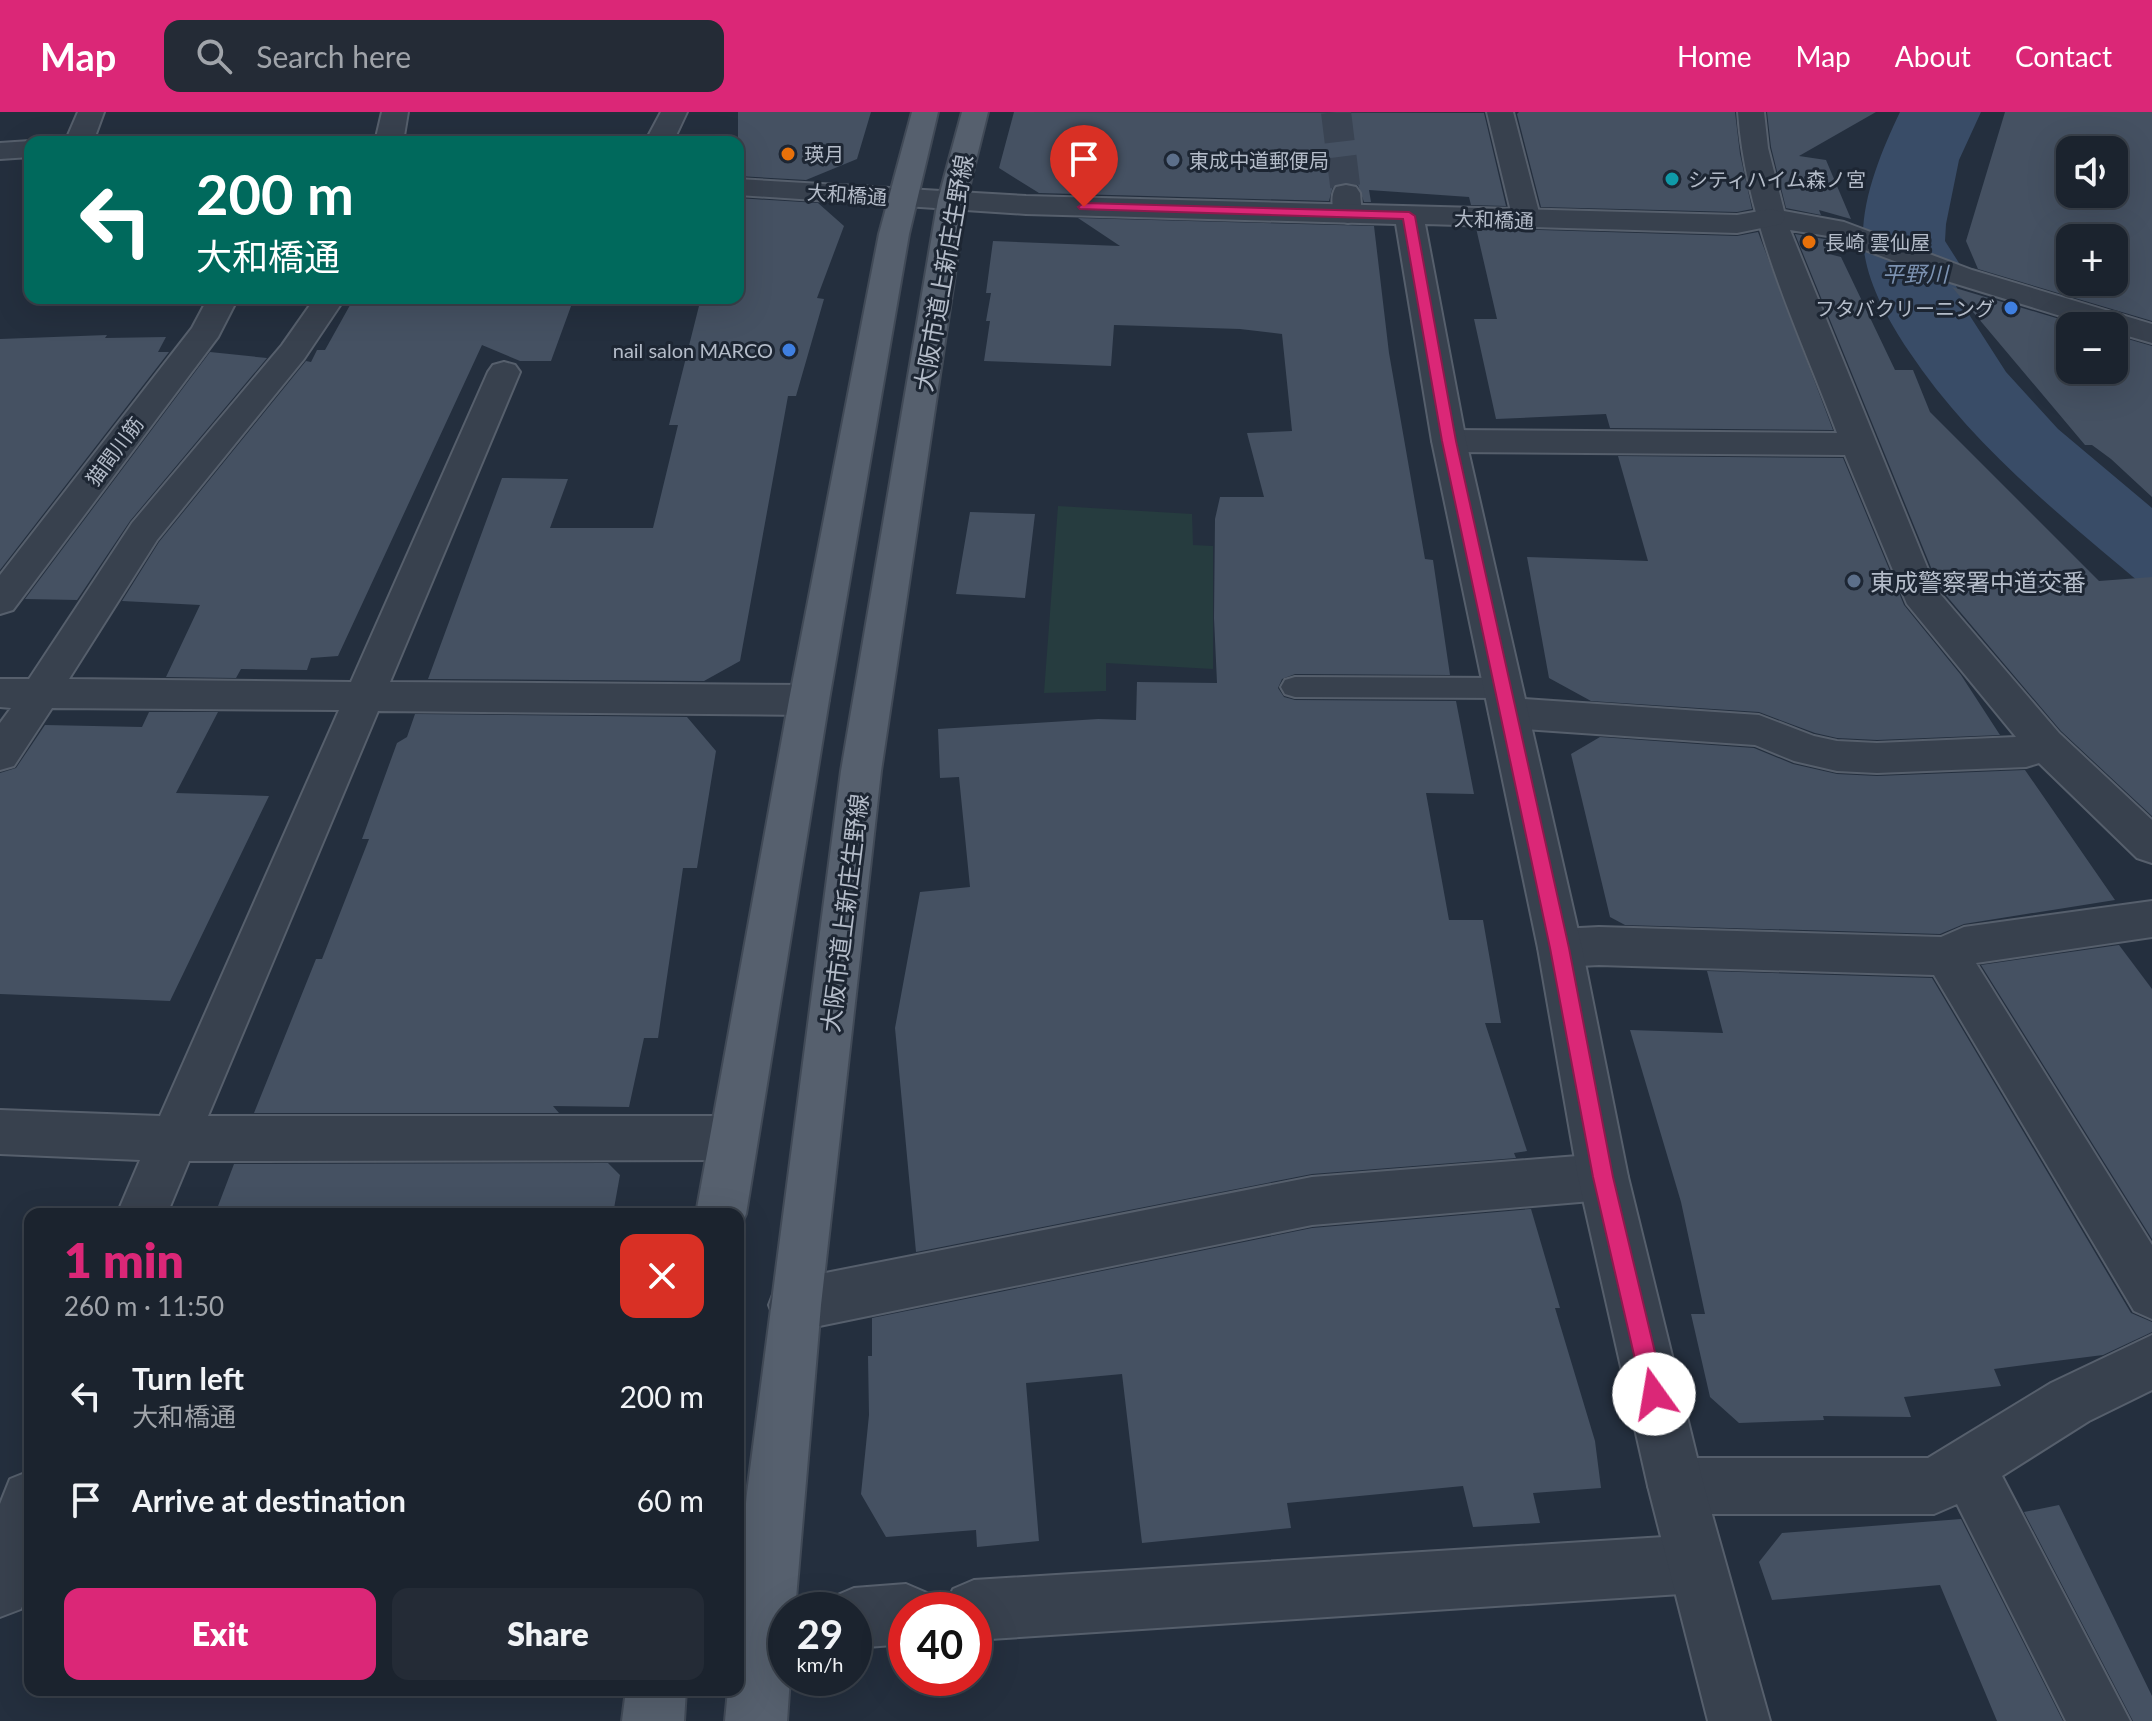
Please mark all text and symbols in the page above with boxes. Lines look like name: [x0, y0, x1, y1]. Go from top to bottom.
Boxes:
search box: [164, 20, 724, 92]
text: Map: [40, 33, 116, 79]
icon: search: [192, 34, 236, 78]
text: Search here: [256, 38, 411, 74]
text: Home: [1677, 39, 1752, 73]
text: Map: [1796, 39, 1851, 73]
text: About: [1895, 39, 1971, 73]
text: Contact: [2015, 39, 2112, 73]
pin: [1050, 125, 1118, 207]
map controls: [2056, 136, 2128, 384]
button: sound: [2056, 136, 2128, 208]
icon: arrive: [1062, 137, 1106, 181]
place label: 瑛月: [804, 142, 844, 166]
marker: 瑛月: [779, 145, 797, 163]
place label: 東成中道郵便局: [1189, 148, 1329, 172]
marker: 東成中道郵便局: [1164, 151, 1182, 169]
street label: 大阪市道上新庄生野線: [908, 152, 978, 394]
text: 200 m: [196, 160, 354, 227]
place label: シティハイム森ノ宮: [1688, 167, 1866, 191]
icon: left: [64, 168, 168, 272]
marker: シティハイム森ノ宮: [1663, 170, 1681, 188]
street label: 大和橋通: [806, 179, 888, 209]
street label: 大和橋通: [1454, 206, 1534, 232]
button: +: [2056, 224, 2128, 296]
place label: 長崎 雲仙屋: [1825, 230, 1930, 254]
marker: 長崎 雲仙屋: [1800, 233, 1818, 251]
text: 大和橋通: [196, 234, 340, 278]
water label: 平野川: [1882, 260, 1950, 287]
place label: フタバクリーニング: [1815, 296, 1995, 320]
marker: フタバクリーニング: [2002, 299, 2020, 317]
button: −: [2056, 312, 2128, 384]
place label: nail salon MARCO: [613, 338, 773, 362]
marker: nail salon MARCO: [780, 341, 798, 359]
street label: 猫間川筋: [80, 412, 148, 490]
place label: 東成警察署中道交番: [1870, 567, 2086, 596]
marker: 東成警察署中道交番: [1845, 572, 1863, 590]
street label: 大阪市道上新庄生野線: [815, 792, 873, 1034]
text: 1 min: [64, 1231, 184, 1288]
button: close: [620, 1234, 704, 1318]
text: 260 m · 11:50: [64, 1290, 224, 1322]
position arrow: [1612, 1352, 1696, 1436]
text: Turn left: [132, 1360, 244, 1396]
icon: left: [64, 1374, 108, 1418]
text: 200 m: [619, 1378, 704, 1414]
text: 大和橋通: [132, 1400, 236, 1432]
icon: arrive: [64, 1478, 108, 1522]
text: Arrive at destination: [132, 1482, 406, 1518]
text: 60 m: [637, 1482, 704, 1518]
button: Exit: [64, 1588, 376, 1680]
button: Share: [392, 1588, 704, 1680]
speed limit sign: 40: [888, 1592, 992, 1696]
text: 29: [797, 1610, 843, 1658]
text: km/h: [797, 1652, 843, 1676]

